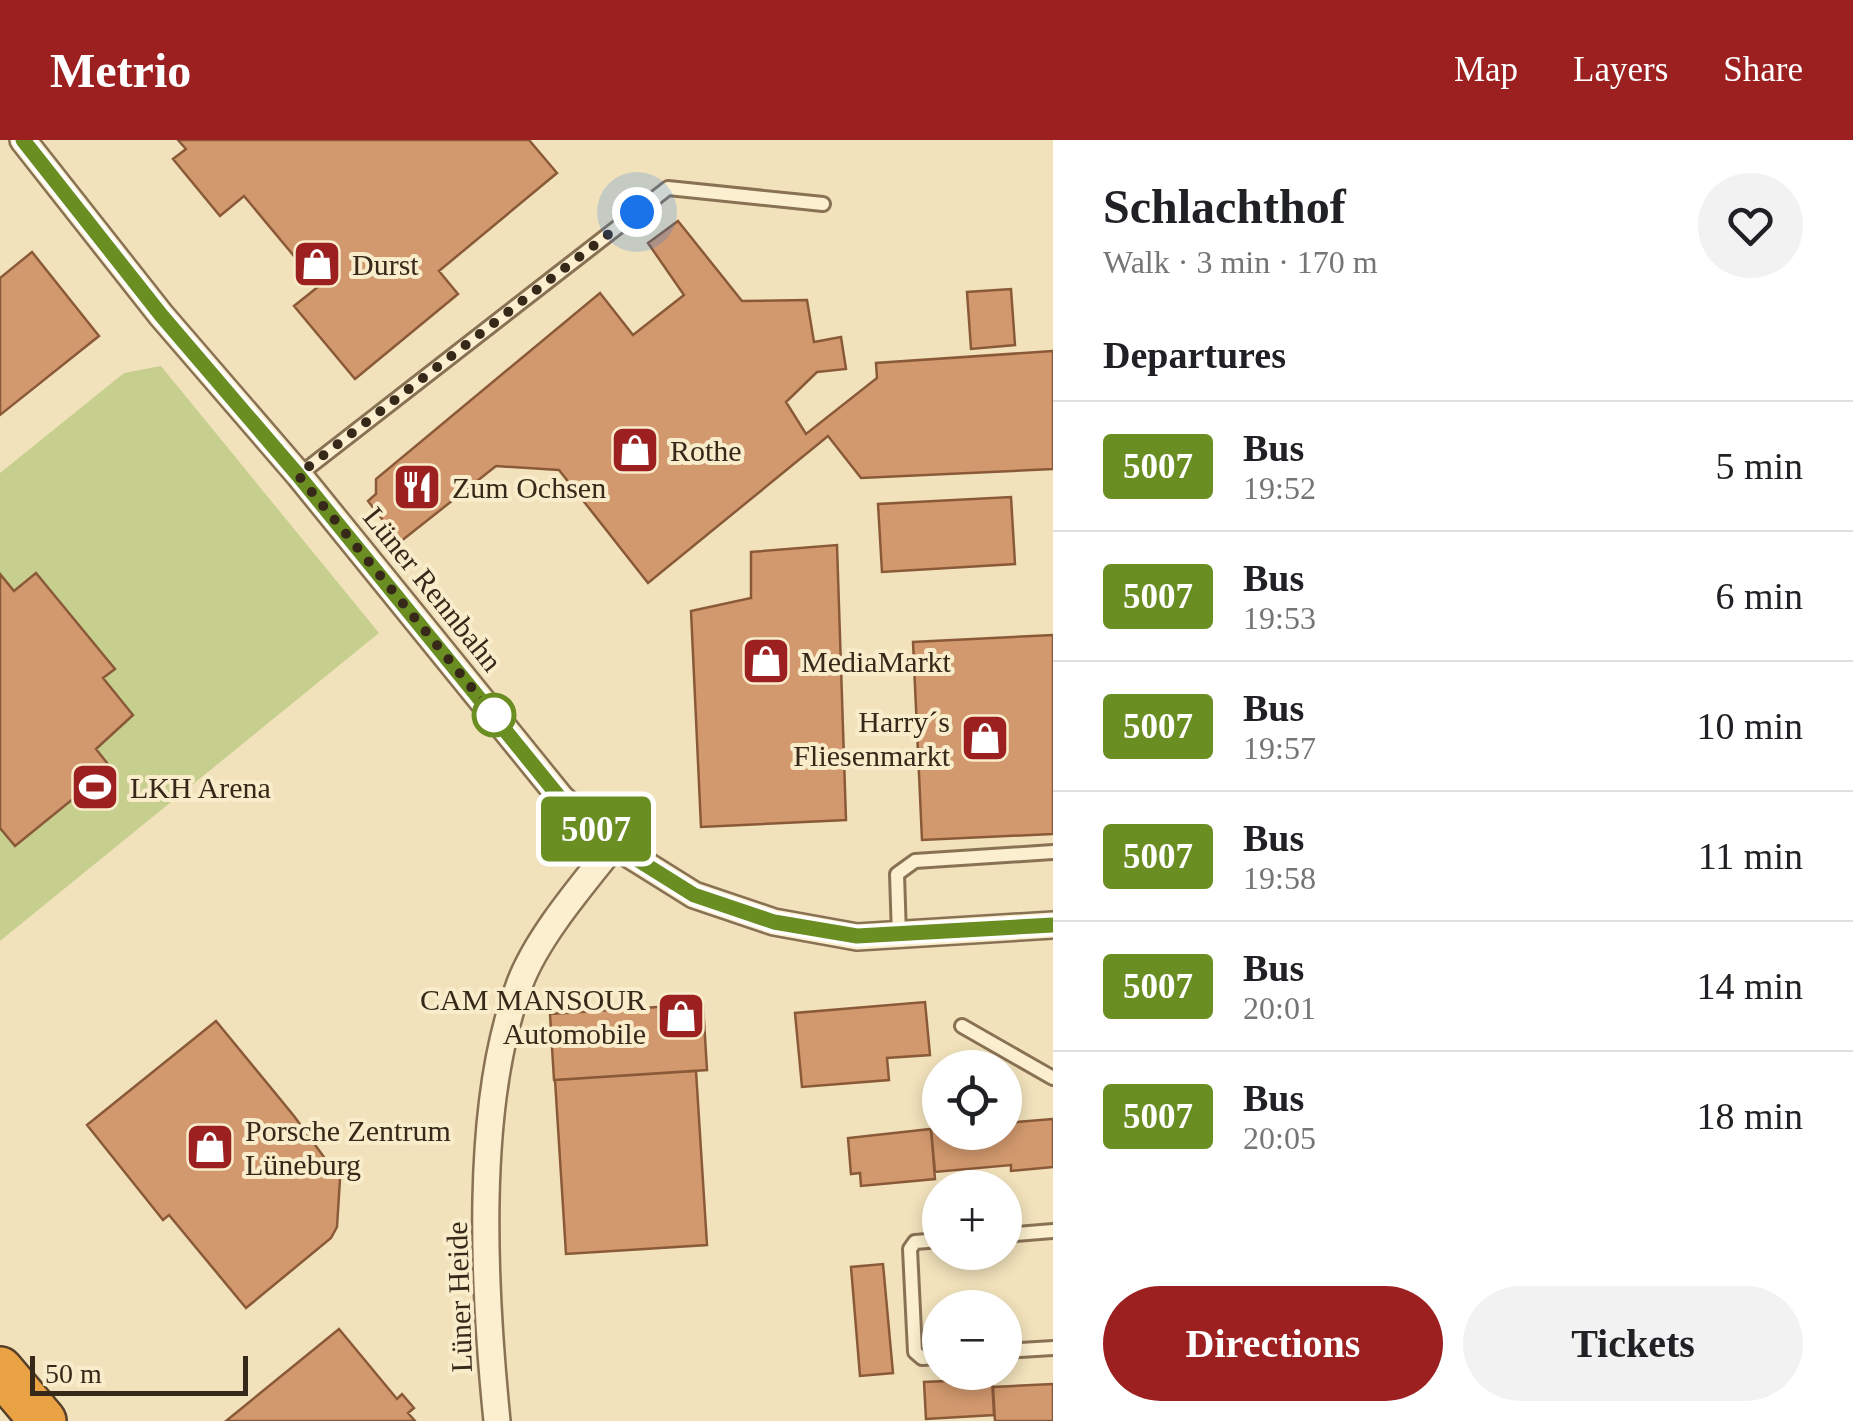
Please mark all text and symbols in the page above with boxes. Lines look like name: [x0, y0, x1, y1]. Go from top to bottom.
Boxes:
text: Metrio: [50, 44, 191, 97]
text: Map: [1454, 50, 1518, 89]
text: Layers: [1573, 50, 1668, 89]
text: Share: [1723, 50, 1803, 89]
button: heart: [1698, 173, 1803, 278]
text: Schlachthof: [1103, 180, 1346, 233]
your location: [612, 187, 662, 237]
shop icon: Durst: [291, 238, 343, 290]
text: Walk · 3 min · 170 m: [1103, 244, 1378, 280]
place label: Durst: [352, 248, 419, 281]
text: Departures: [1103, 334, 1286, 376]
shop icon: Rothe: [609, 424, 661, 476]
text: Bus: [1243, 427, 1304, 469]
place label: Rothe: [670, 434, 742, 467]
text: 5 min: [1715, 445, 1803, 487]
text: 5007: [1123, 447, 1193, 486]
restaurant icon: Zum Ochsen: [391, 461, 443, 513]
text: 19:52: [1243, 470, 1316, 506]
place label: Zum Ochsen: [452, 471, 606, 504]
street label: Lüner Rennbahn: [357, 501, 509, 677]
text: Bus: [1243, 557, 1304, 599]
text: 6 min: [1715, 575, 1803, 617]
text: 5007: [1123, 577, 1193, 616]
text: 19:53: [1243, 600, 1316, 636]
shop icon: MediaMarkt: [740, 635, 792, 687]
place label: MediaMarkt: [801, 645, 952, 678]
text: Bus: [1243, 687, 1304, 729]
unlabelled marker: [473, 694, 515, 736]
place label: Harry´s Fliesenmarkt: [793, 705, 951, 772]
text: 10 min: [1696, 705, 1803, 747]
text: 5007: [1123, 707, 1193, 746]
shop icon: Harry´s Fliesenmarkt: [959, 712, 1011, 764]
text: 19:57: [1243, 730, 1316, 766]
sports icon: LKH Arena: [69, 761, 121, 813]
place label: LKH Arena: [130, 771, 271, 804]
line badge: 5007: [526, 796, 666, 862]
text: 5007: [561, 810, 631, 849]
text: Bus: [1243, 817, 1304, 859]
text: 11 min: [1698, 835, 1803, 877]
text: 5007: [1123, 837, 1193, 876]
text: 19:58: [1243, 860, 1316, 896]
text: Bus: [1243, 947, 1304, 989]
text: 14 min: [1696, 965, 1803, 1007]
text: 5007: [1123, 967, 1193, 1006]
place label: CAM MANSOUR Automobile: [420, 983, 646, 1050]
shop icon: CAM MANSOUR Automobile: [655, 990, 707, 1042]
text: 20:01: [1243, 990, 1316, 1026]
map controls: [922, 1050, 1022, 1390]
button: locate: [922, 1050, 1022, 1150]
text: Bus: [1243, 1077, 1304, 1119]
text: 18 min: [1696, 1095, 1803, 1137]
text: 5007: [1123, 1097, 1193, 1136]
place label: Porsche Zentrum Lüneburg: [245, 1114, 451, 1181]
text: 20:05: [1243, 1120, 1316, 1156]
shop icon: Porsche Zentrum Lüneburg: [184, 1121, 236, 1173]
button: +: [922, 1170, 1022, 1270]
street label: Lüner Heide: [440, 1221, 478, 1373]
button: Directions: [1103, 1286, 1443, 1401]
button: Tickets: [1463, 1286, 1803, 1401]
button: −: [922, 1290, 1022, 1390]
scale bar: [30, 1351, 248, 1396]
text: 50 m: [45, 1358, 102, 1389]

